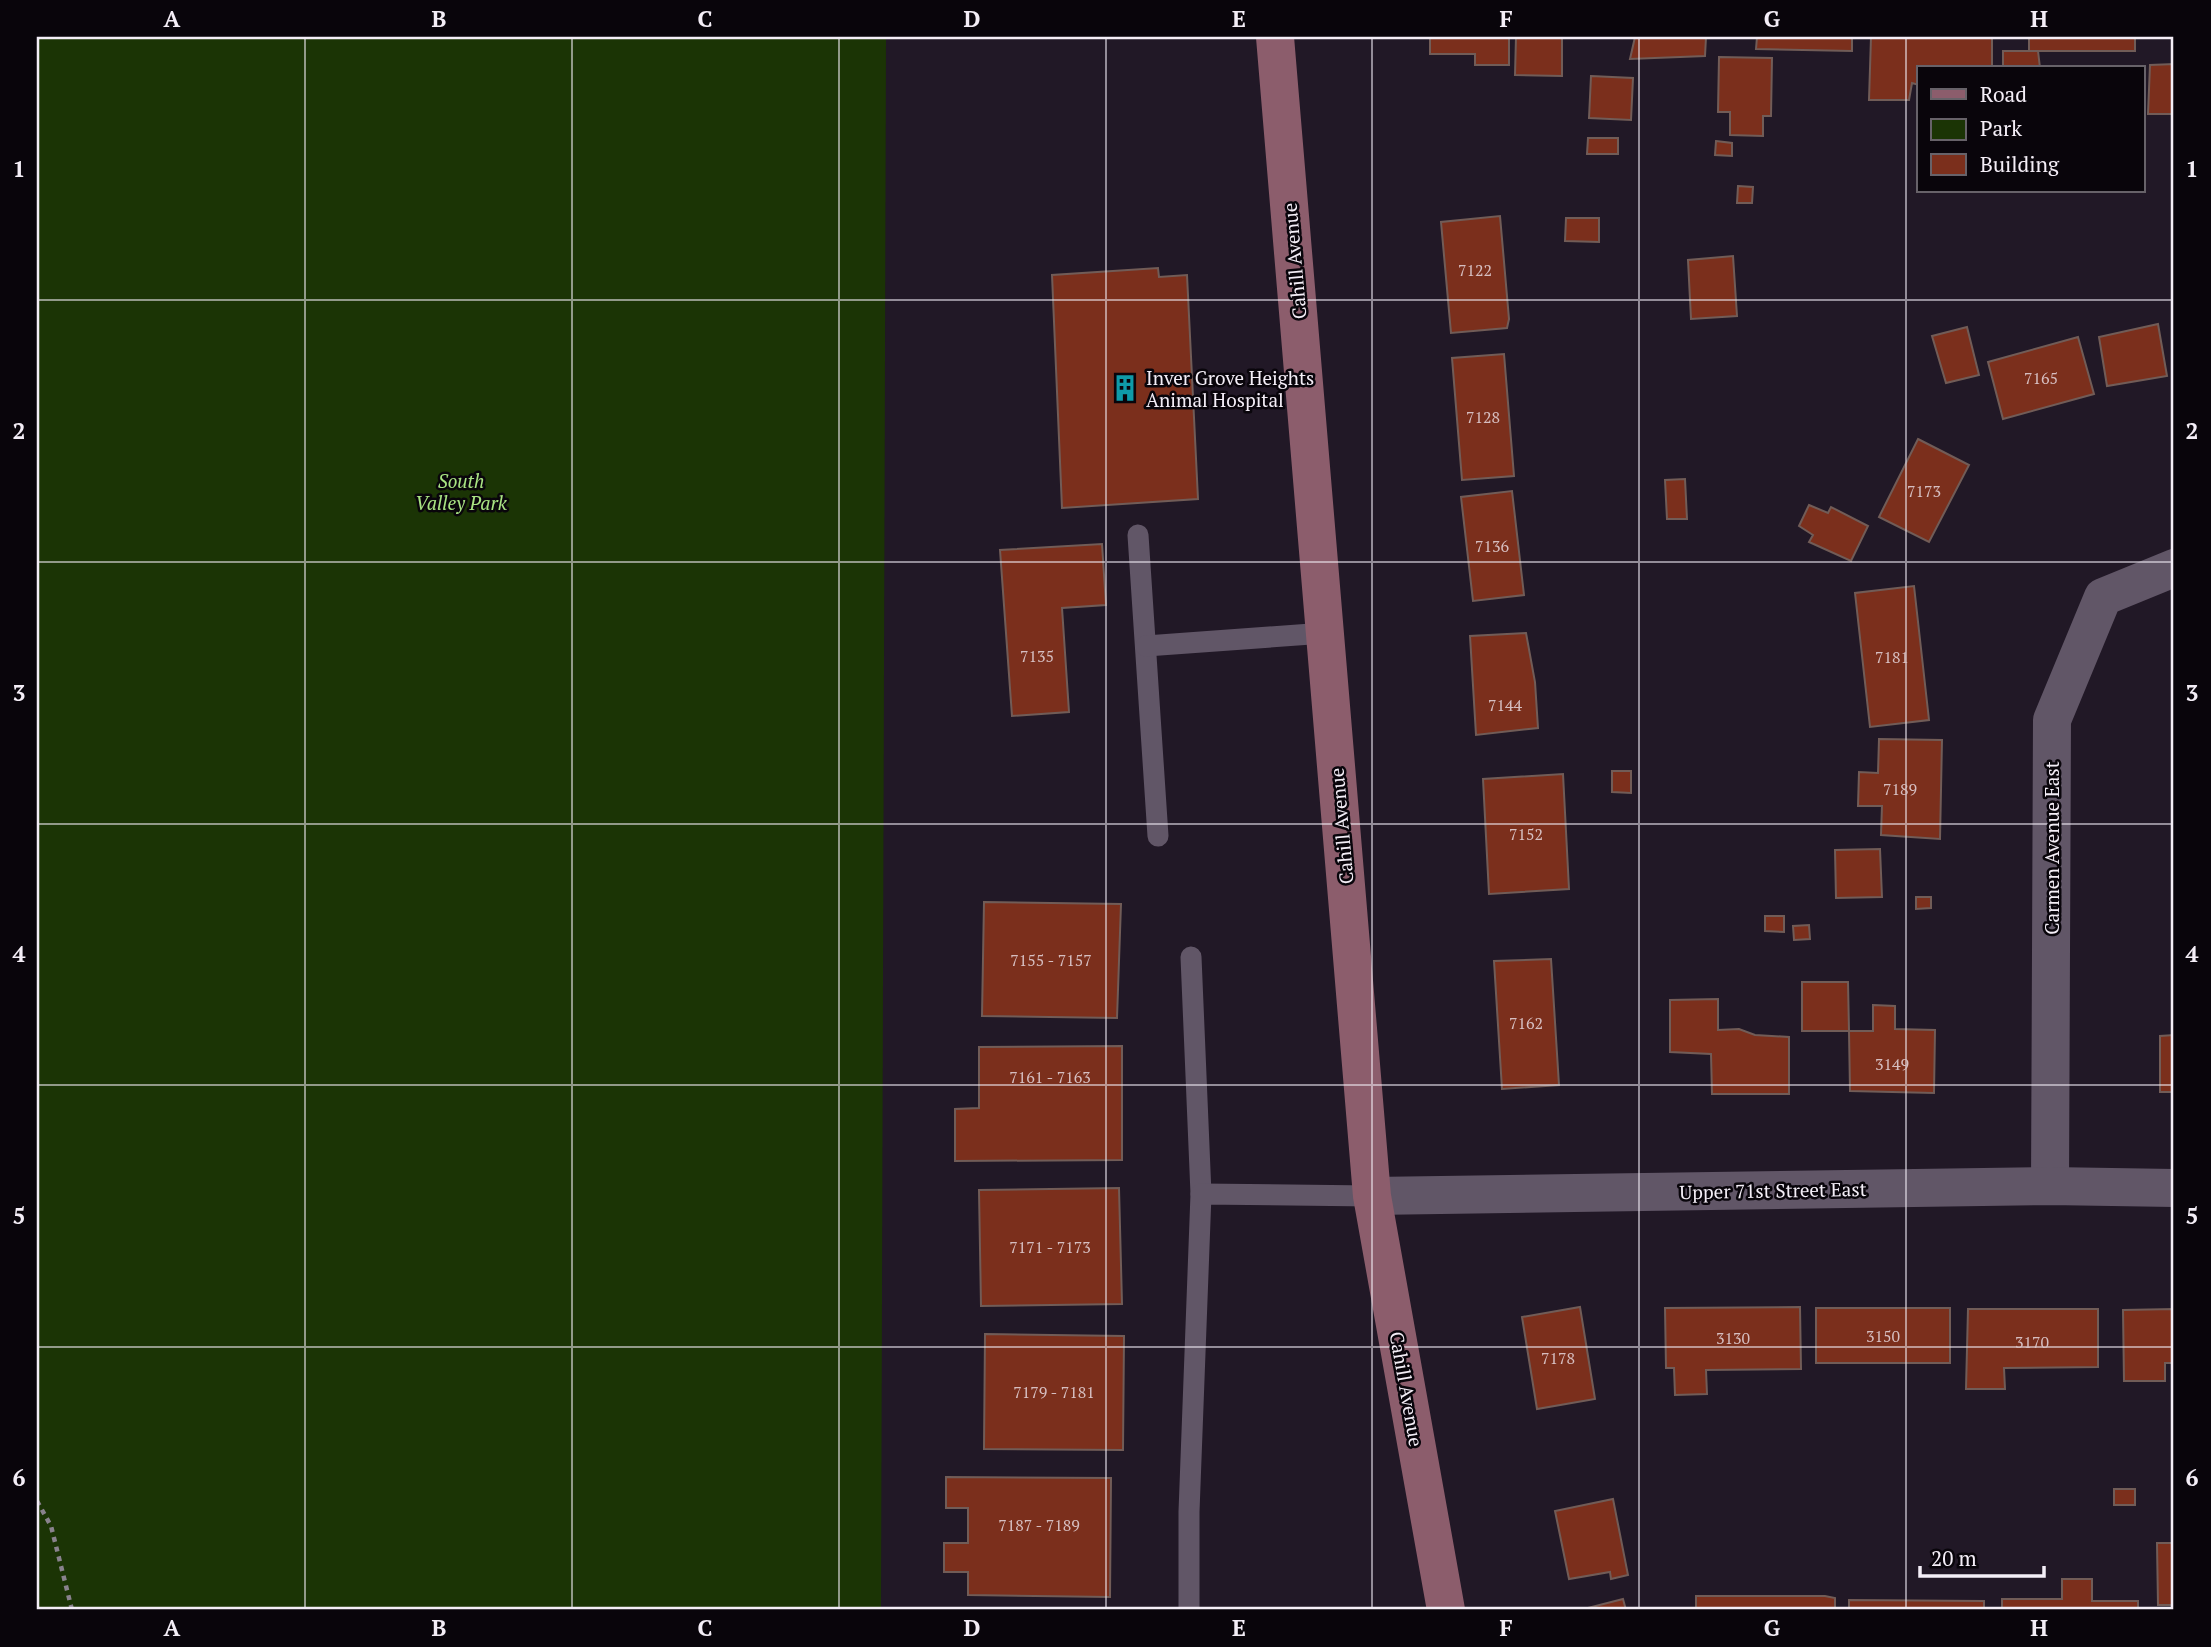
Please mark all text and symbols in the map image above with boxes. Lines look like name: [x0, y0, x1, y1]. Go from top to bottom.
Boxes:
text: A: [164, 3, 181, 34]
text: B: [432, 3, 447, 34]
text: C: [698, 3, 713, 34]
text: D: [964, 3, 981, 34]
text: E: [1232, 3, 1246, 34]
text: F: [1499, 3, 1513, 34]
text: G: [1764, 3, 1781, 34]
text: H: [2030, 3, 2048, 34]
legend: [1917, 66, 2144, 192]
text: Road: [1980, 80, 2027, 108]
text: Park: [1980, 114, 2022, 142]
text: Building: [1980, 150, 2060, 178]
text: 1: [13, 153, 26, 184]
text: 1: [2186, 153, 2199, 184]
street label: Cahill Avenue: [1276, 202, 1312, 320]
house number: 7122: [1458, 259, 1492, 281]
place label: Inver Grove Heights Animal Hospital: [1146, 365, 1314, 412]
house number: 7165: [2024, 367, 2058, 389]
building icon: Inver Grove Heights Animal Hospital: [1110, 373, 1140, 403]
house number: 7128: [1466, 406, 1500, 428]
text: 2: [13, 415, 26, 446]
text: 2: [2186, 415, 2199, 446]
park label: South Valley Park: [415, 468, 508, 515]
house number: 7173: [1907, 480, 1941, 502]
house number: 7136: [1475, 535, 1510, 557]
house number: 7135: [1020, 645, 1054, 667]
house number: 7181: [1875, 646, 1909, 668]
text: 3: [13, 677, 26, 708]
text: 3: [2186, 677, 2199, 708]
house number: 7144: [1488, 694, 1523, 716]
street label: Carmen Avenue East: [2039, 761, 2064, 935]
street label: Cahill Avenue: [1323, 767, 1359, 885]
house number: 7189: [1883, 778, 1917, 800]
house number: 7152: [1509, 823, 1543, 845]
text: 4: [13, 938, 26, 969]
text: 4: [2186, 938, 2199, 969]
house number: 7155 - 7157: [1010, 949, 1092, 971]
house number: 7162: [1509, 1012, 1543, 1034]
house number: 3149: [1875, 1053, 1909, 1075]
house number: 7161 - 7163: [1009, 1066, 1091, 1088]
street label: Upper 71st Street East: [1679, 1176, 1867, 1204]
text: 5: [13, 1200, 26, 1231]
text: 5: [2186, 1200, 2199, 1231]
house number: 7171 - 7173: [1009, 1236, 1091, 1258]
house number: 3150: [1866, 1325, 1900, 1347]
house number: 3130: [1716, 1327, 1750, 1349]
street label: Cahill Avenue: [1385, 1329, 1429, 1449]
house number: 3170: [2015, 1331, 2049, 1353]
house number: 7178: [1541, 1347, 1575, 1369]
house number: 7179 - 7181: [1013, 1381, 1095, 1403]
text: 6: [13, 1462, 26, 1493]
text: 6: [2186, 1462, 2199, 1493]
house number: 7187 - 7189: [998, 1514, 1080, 1536]
scale bar: [1920, 1535, 2045, 1579]
text: 20 m: [1931, 1544, 1977, 1572]
text: A: [164, 1612, 181, 1643]
text: B: [432, 1612, 447, 1643]
text: C: [698, 1612, 713, 1643]
text: D: [964, 1612, 981, 1643]
text: E: [1232, 1612, 1246, 1643]
text: F: [1499, 1612, 1513, 1643]
text: G: [1764, 1612, 1781, 1643]
text: H: [2030, 1612, 2048, 1643]

